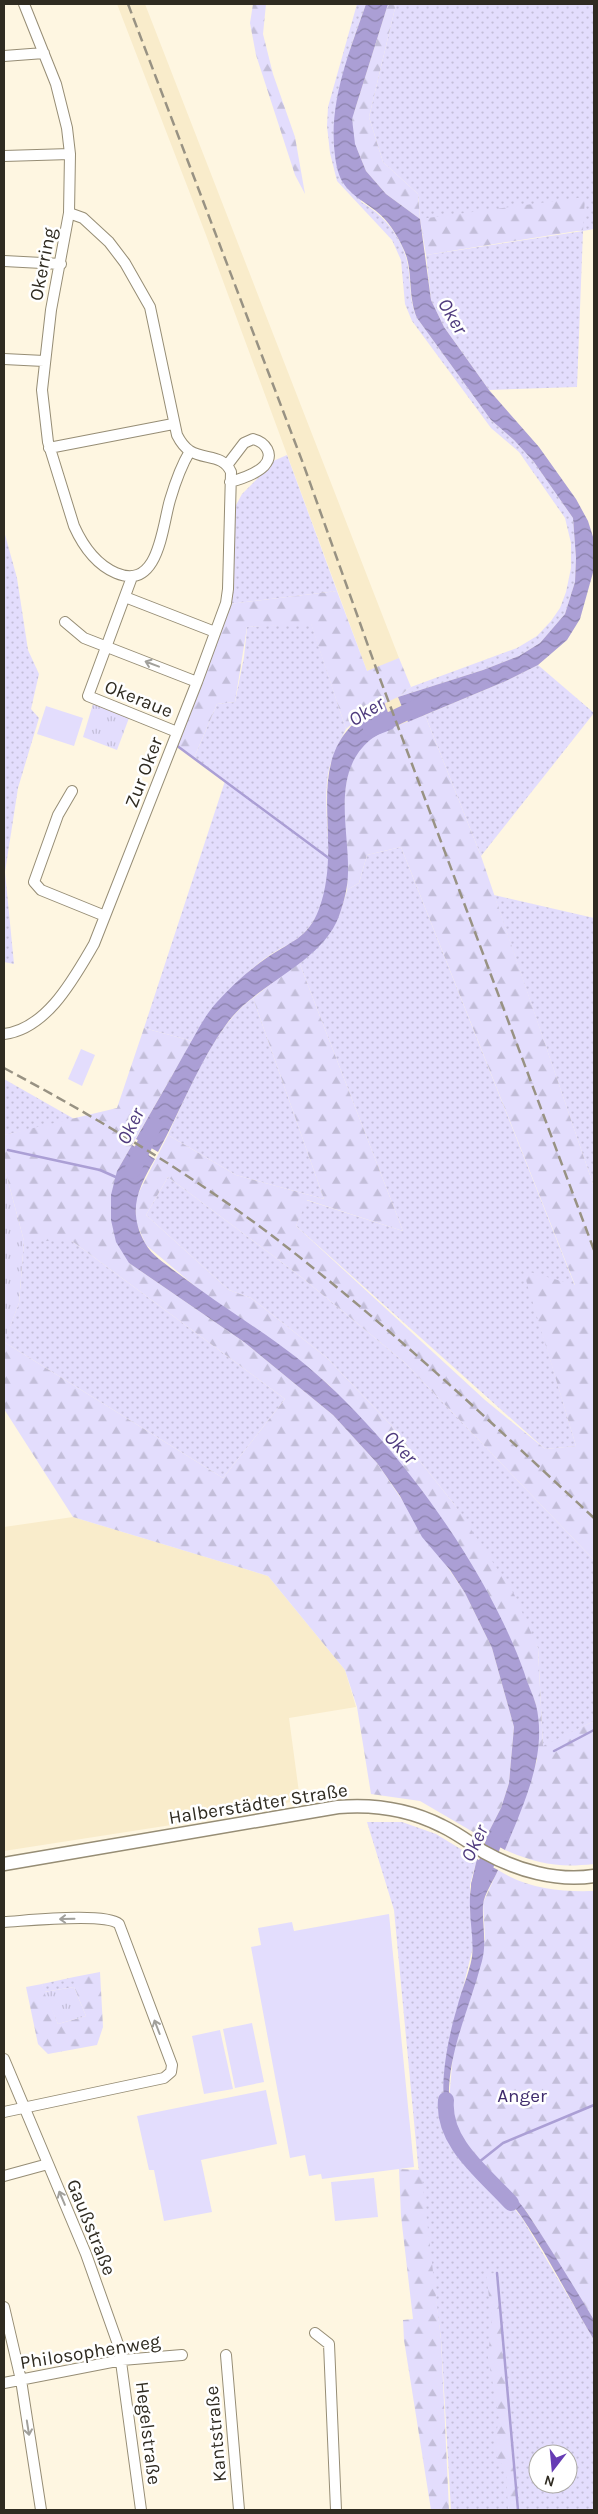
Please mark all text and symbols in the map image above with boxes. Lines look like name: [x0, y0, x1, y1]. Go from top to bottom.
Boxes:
street label: Okerring: [25, 225, 61, 303]
water label: Oker: [433, 294, 473, 339]
one-way arrow: [145, 659, 160, 668]
street label: Okeraue: [101, 675, 176, 722]
water label: Oker: [344, 691, 389, 731]
street label: Zur Oker: [120, 734, 167, 811]
water label: Oker: [112, 1103, 150, 1148]
water label: Oker: [379, 1426, 423, 1470]
street label: Halberstädter Straße: [167, 1779, 349, 1829]
water label: Oker: [456, 1820, 493, 1865]
one-way arrow: [59, 1914, 76, 1924]
one-way arrow: [151, 2019, 160, 2034]
park label: Anger: [497, 2085, 547, 2107]
street label: Gaußstraße: [62, 2176, 120, 2279]
one-way arrow: [57, 2191, 67, 2206]
street label: Philosophenweg: [18, 2330, 162, 2374]
street label: Hegelstraße: [131, 2380, 165, 2486]
street label: Kantstraße: [201, 2385, 231, 2483]
one-way arrow: [24, 2419, 34, 2435]
north arrow: [528, 2444, 578, 2494]
text: N: [542, 2471, 557, 2491]

